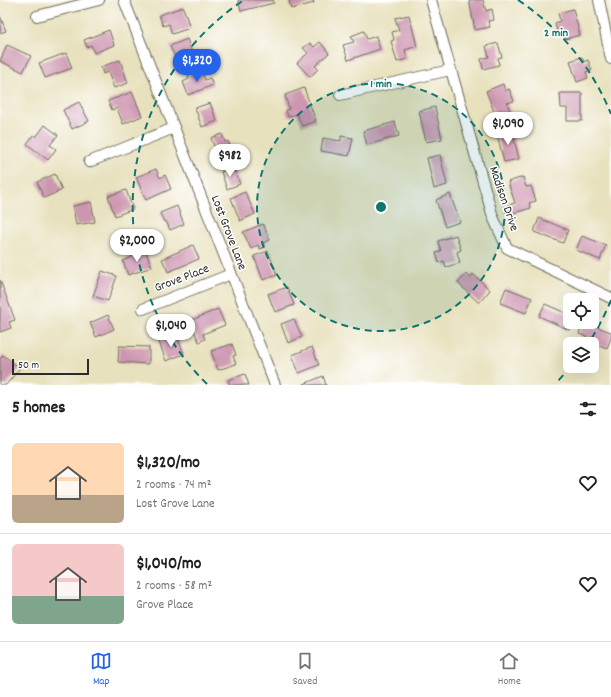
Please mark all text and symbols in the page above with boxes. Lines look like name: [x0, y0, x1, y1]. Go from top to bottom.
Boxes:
text: 2 min: [544, 25, 568, 42]
pin: $1,320: [164, 49, 230, 83]
text: $1,320: [182, 52, 212, 71]
text: 1 min: [370, 76, 392, 93]
pin: $1,090: [475, 112, 541, 146]
text: $1,090: [492, 115, 524, 134]
pin: $982: [206, 144, 254, 178]
text: $982: [218, 147, 242, 166]
street label: Madison Drive: [483, 164, 523, 234]
street label: Lost Grove Lane: [205, 193, 251, 273]
centre of rings: [374, 200, 388, 214]
pin: $2,000: [104, 229, 170, 263]
text: $2,000: [119, 232, 155, 251]
street label: Grove Place: [152, 260, 212, 298]
map controls: [563, 293, 599, 373]
button: locate: [563, 293, 599, 329]
pin: $1,040: [138, 314, 204, 348]
text: $1,040: [155, 317, 187, 336]
button: layers: [563, 337, 599, 373]
scale bar: [12, 357, 89, 376]
text: 50 m: [18, 358, 39, 374]
text: 5 homes: [12, 397, 65, 421]
icon: filters: [577, 398, 599, 420]
text: $1,320/mo: [136, 452, 200, 476]
icon: home: [44, 459, 92, 507]
icon: heart: [577, 472, 599, 494]
text: 2 rooms · 74 m²: [136, 476, 211, 495]
text: Lost Grove Lane: [136, 495, 215, 514]
text: $1,040/mo: [136, 553, 201, 577]
icon: home: [44, 560, 92, 608]
icon: heart: [577, 573, 599, 595]
text: 2 rooms · 58 m²: [136, 577, 212, 596]
text: Grove Place: [136, 596, 193, 615]
tab: Map: [90, 650, 112, 690]
tab: Saved: [293, 650, 317, 690]
tab: Home: [498, 650, 521, 690]

